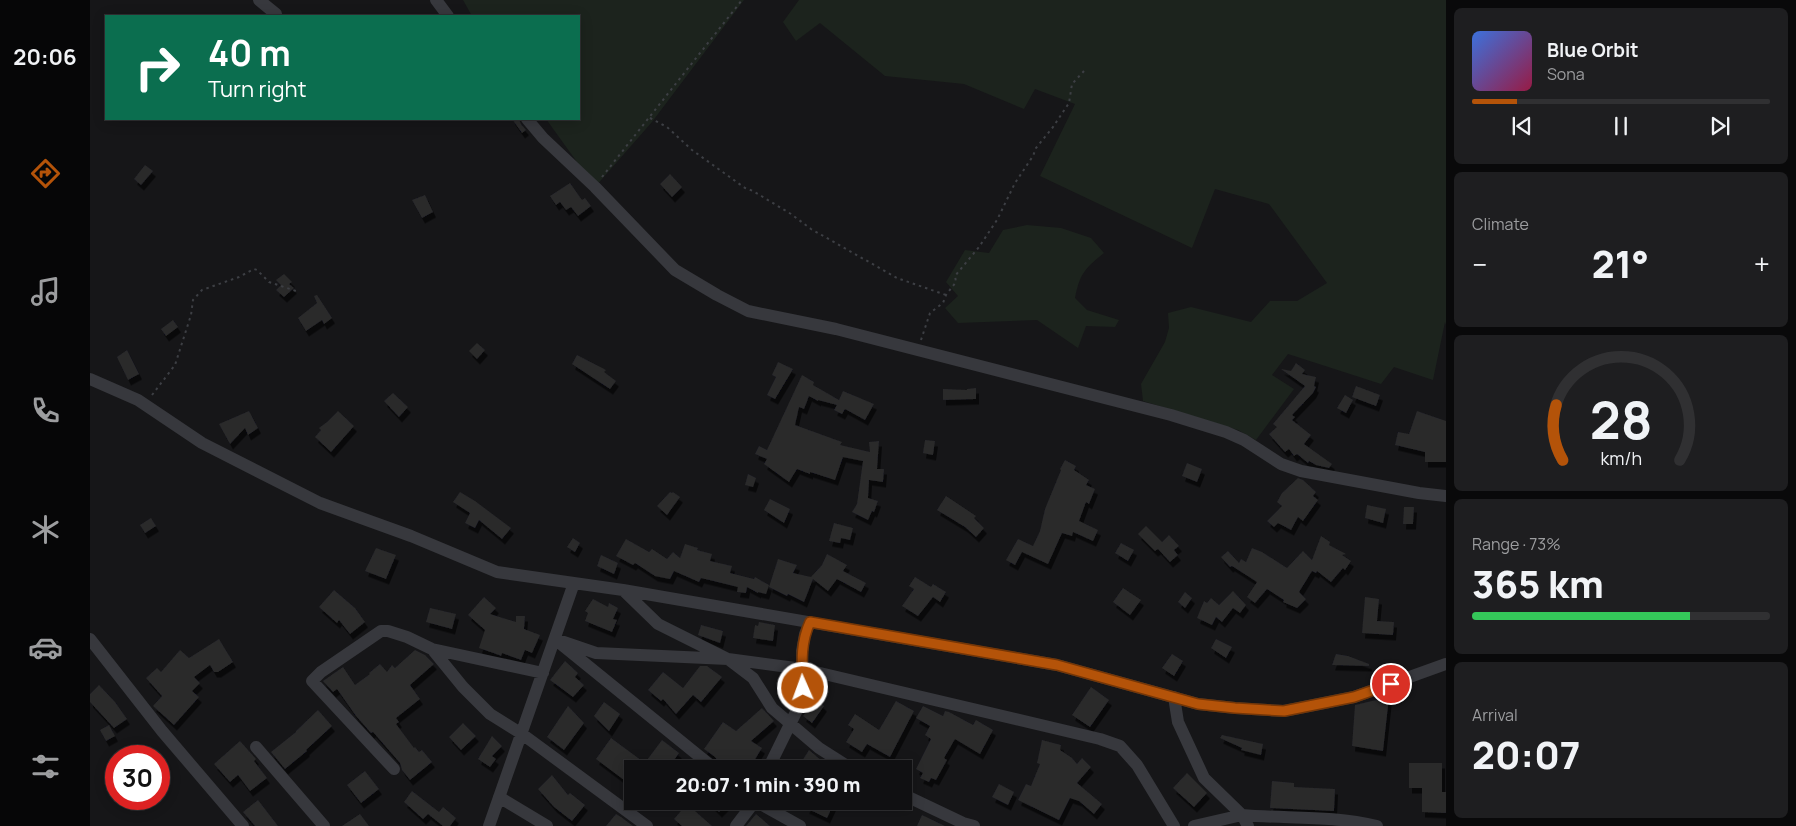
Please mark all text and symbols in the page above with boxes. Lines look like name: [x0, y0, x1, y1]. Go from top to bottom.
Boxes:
text: 40 m: [208, 29, 291, 77]
icon: right: [125, 35, 190, 100]
text: Blue Orbit: [1547, 37, 1639, 63]
text: 20:06: [13, 42, 77, 72]
text: Sona: [1547, 63, 1585, 85]
text: Turn right: [208, 74, 306, 104]
icon: previous: [1508, 112, 1536, 140]
icon: pause: [1607, 112, 1635, 140]
icon: next: [1706, 112, 1734, 140]
icon: directions: [28, 156, 63, 191]
text: Climate: [1472, 213, 1529, 235]
text: 21°: [1592, 237, 1649, 289]
text: −: [1472, 245, 1487, 283]
text: +: [1754, 245, 1770, 283]
icon: music: [28, 274, 63, 309]
text: 28: [1590, 384, 1652, 455]
icon: phone: [28, 393, 63, 428]
text: km/h: [1600, 446, 1642, 470]
icon: climate: [28, 512, 63, 547]
text: Range · 73%: [1472, 533, 1561, 555]
text: 365 km: [1472, 557, 1604, 609]
icon: car: [28, 630, 63, 665]
position arrow: [776, 661, 828, 713]
pin: [1370, 663, 1412, 705]
icon: arrive: [1377, 670, 1405, 698]
text: Arrival: [1472, 704, 1518, 726]
text: 20:07: [1472, 728, 1580, 780]
speed limit sign: 30: [105, 745, 170, 810]
icon: filters: [28, 749, 63, 784]
text: 20:07 · 1 min · 390 m: [676, 772, 860, 798]

